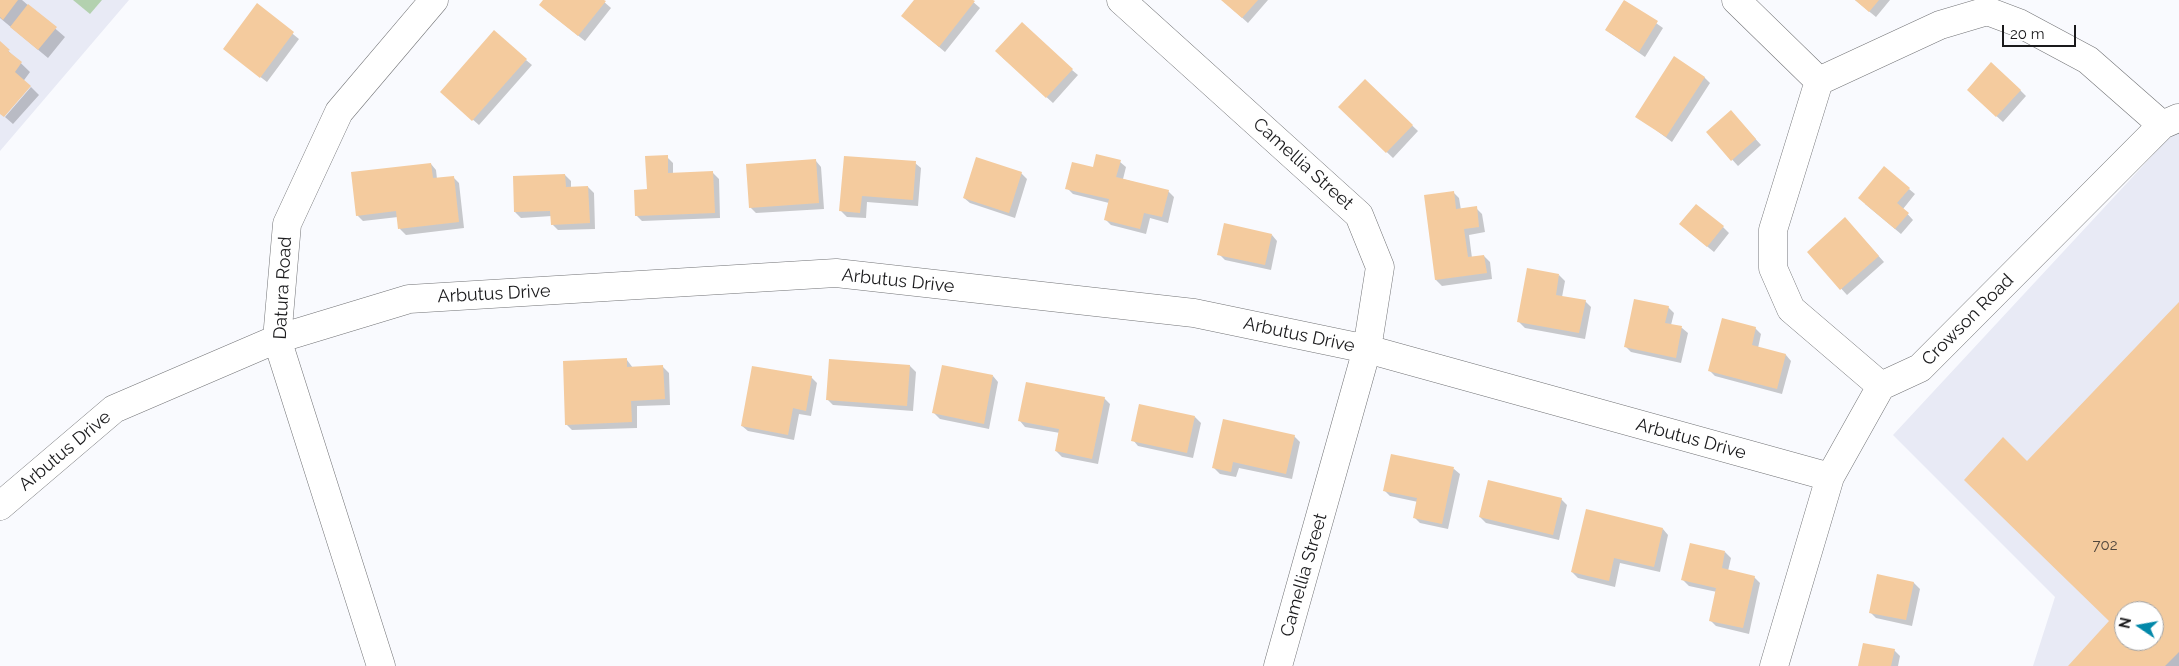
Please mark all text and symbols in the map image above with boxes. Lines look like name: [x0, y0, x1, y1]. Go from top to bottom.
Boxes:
scale bar: [2004, 15, 2078, 47]
text: 20 m: [2010, 25, 2045, 43]
street label: Camellia Street: [1248, 113, 1358, 215]
street label: Datura Road: [270, 236, 296, 340]
street label: Arbutus Drive: [841, 264, 955, 298]
street label: Crowson Road: [1918, 270, 2018, 370]
street label: Arbutus Drive: [437, 280, 551, 308]
street label: Arbutus Drive: [1241, 313, 1357, 357]
street label: Arbutus Drive: [15, 406, 115, 496]
street label: Arbutus Drive: [1634, 414, 1748, 464]
street label: Camellia Street: [1276, 511, 1332, 639]
house number: 702: [2093, 536, 2117, 554]
north arrow: [2114, 601, 2164, 651]
text: N: [2116, 616, 2134, 630]

